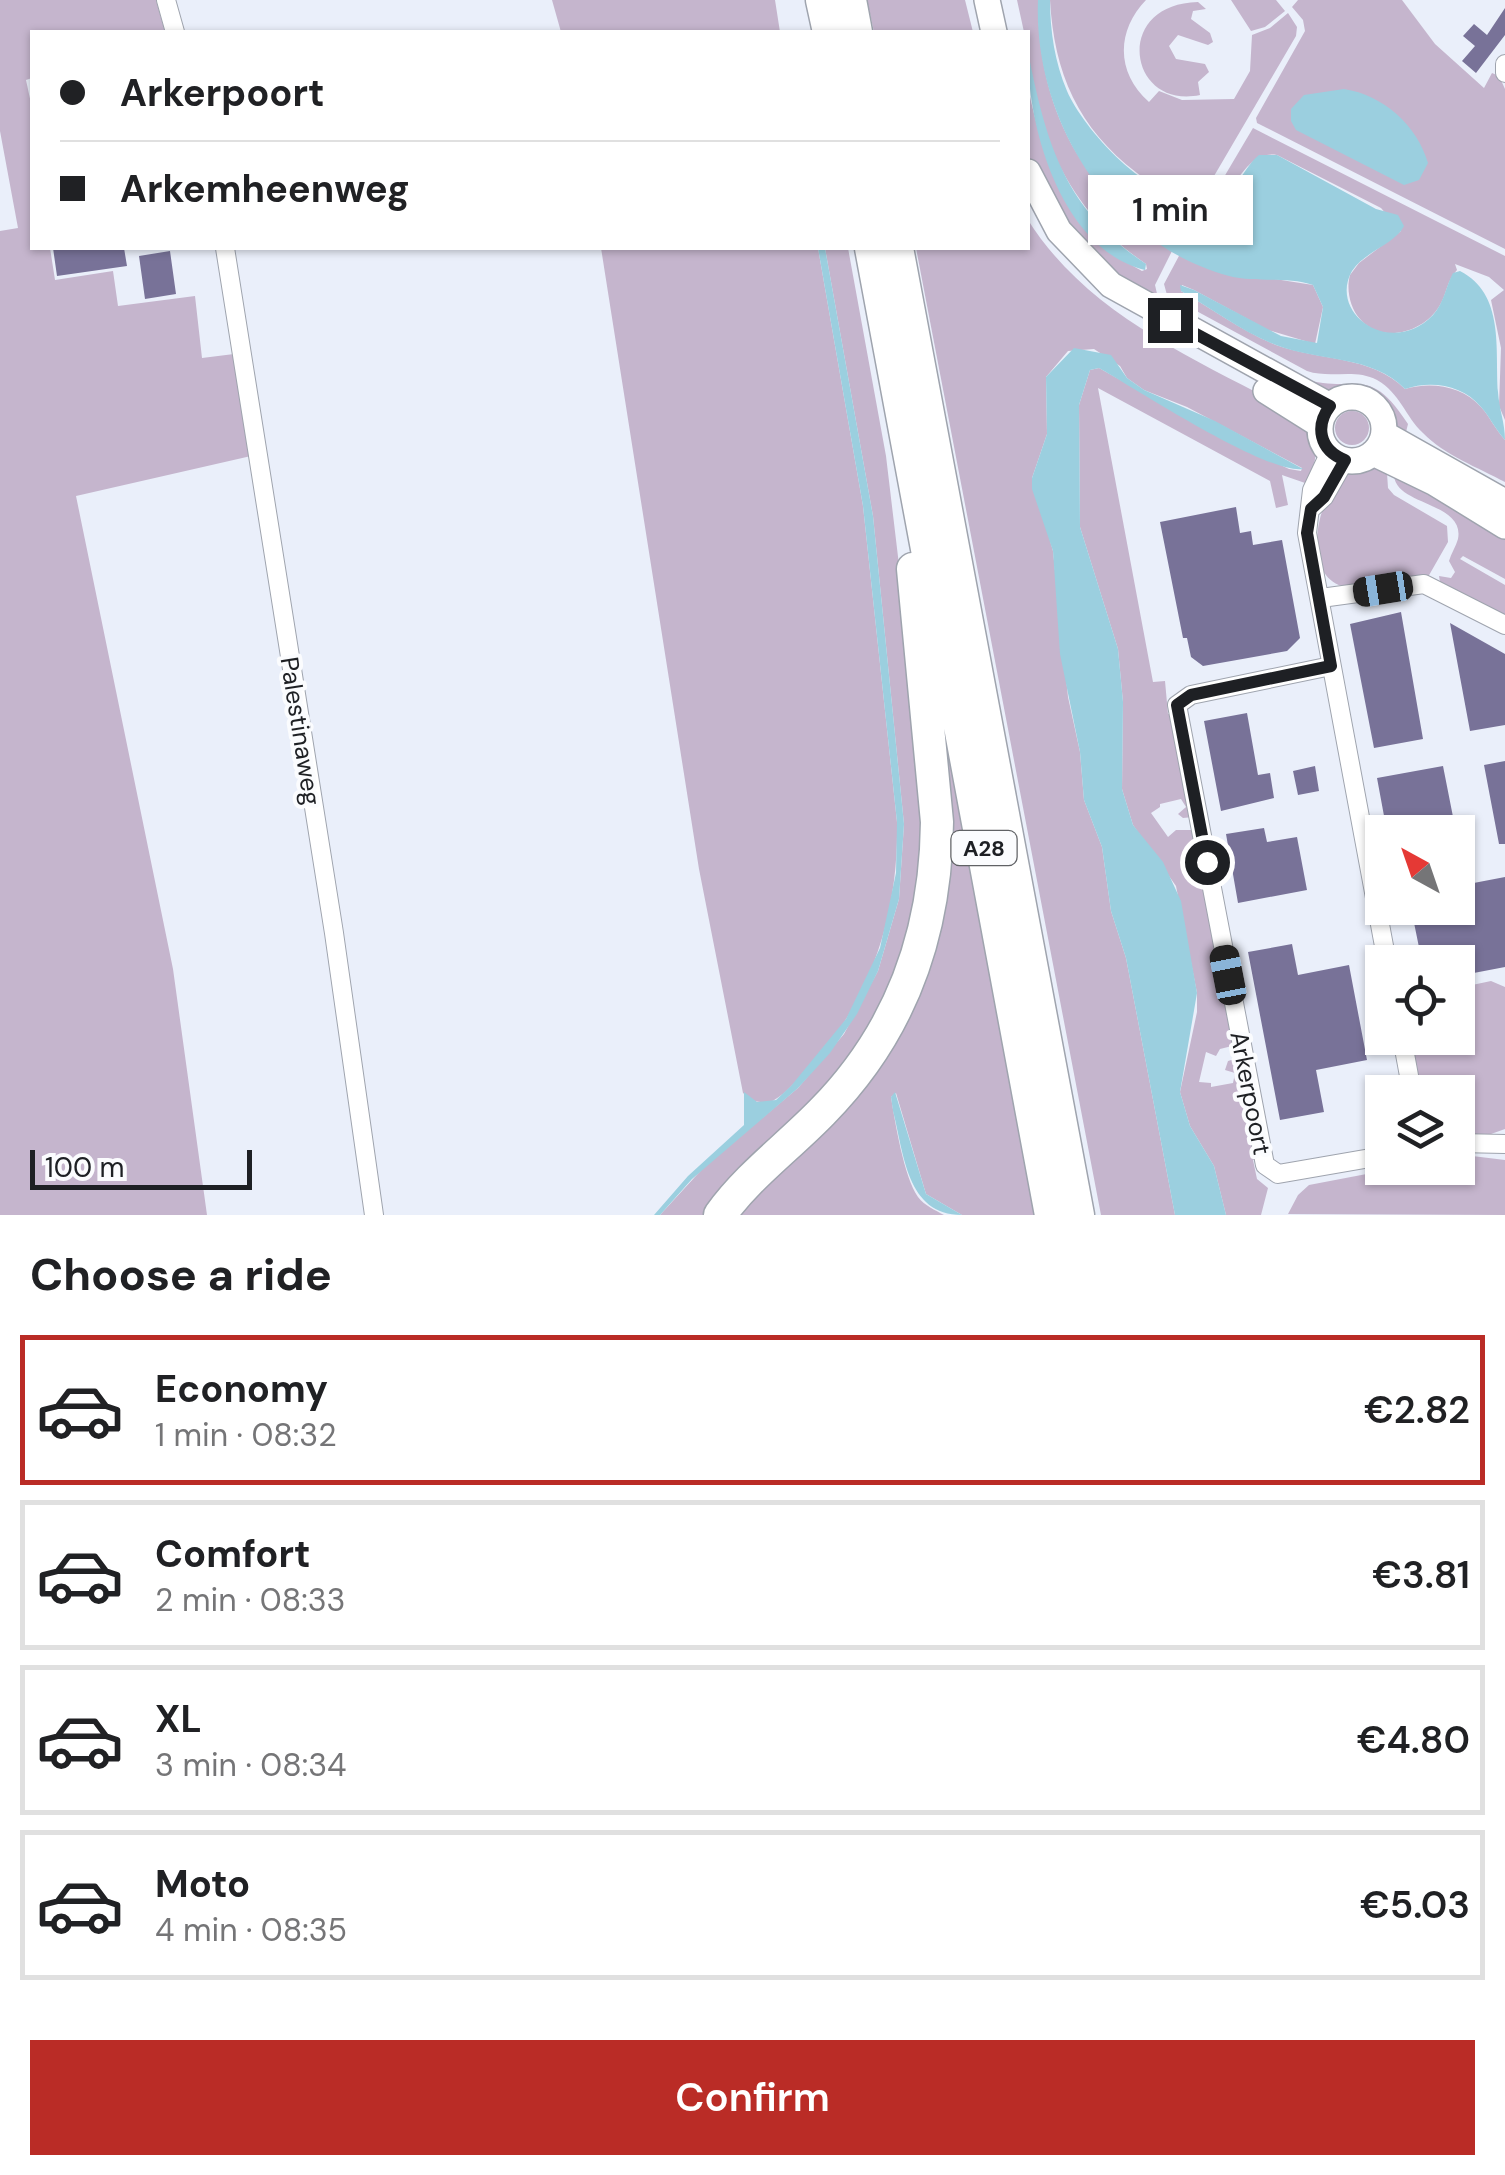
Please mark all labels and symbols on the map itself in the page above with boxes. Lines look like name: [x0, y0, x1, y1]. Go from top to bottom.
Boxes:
callout: 1 min: [1088, 175, 1252, 245]
route end: [1148, 298, 1193, 343]
car: [1351, 569, 1415, 609]
street label: Palestinaweg: [273, 655, 329, 808]
north arrow: [1365, 815, 1475, 925]
road number: A28: [952, 831, 1016, 865]
route start: [1185, 840, 1230, 885]
car: [1208, 943, 1248, 1007]
street label: Arkerpoort: [1222, 1028, 1279, 1158]
scale bar: [30, 1145, 252, 1190]

